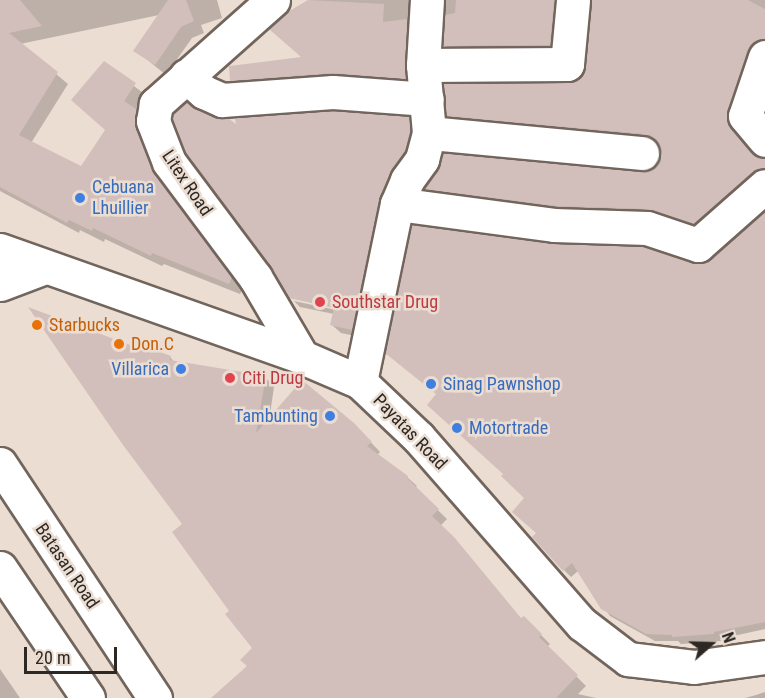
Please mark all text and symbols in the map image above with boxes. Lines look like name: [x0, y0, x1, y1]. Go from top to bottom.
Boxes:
street label: Litex Road: [157, 146, 217, 220]
place label: Cebuana Lhuillier: [92, 177, 154, 219]
marker: Cebuana Lhuillier: [73, 191, 87, 205]
place label: Southstar Drug: [332, 291, 438, 313]
marker: Southstar Drug: [313, 295, 327, 309]
place label: Starbucks: [49, 314, 120, 336]
marker: Starbucks: [30, 318, 44, 332]
place label: Don.C: [131, 333, 174, 355]
marker: Don.C: [112, 337, 126, 351]
place label: Villarica: [111, 358, 169, 380]
marker: Villarica: [174, 362, 188, 376]
place label: Citi Drug: [242, 367, 303, 389]
marker: Citi Drug: [223, 371, 237, 385]
place label: Sinag Pawnshop: [443, 373, 561, 395]
marker: Sinag Pawnshop: [424, 377, 438, 391]
street label: Payatas Road: [369, 390, 451, 474]
place label: Tambunting: [234, 405, 318, 427]
marker: Tambunting: [323, 409, 337, 423]
place label: Motortrade: [469, 417, 548, 439]
marker: Motortrade: [450, 421, 464, 435]
street label: Batasan Road: [31, 519, 103, 613]
north arrow: [681, 614, 741, 674]
text: N: [718, 630, 739, 646]
scale bar: [27, 635, 120, 673]
text: 20 m: [35, 647, 70, 668]

